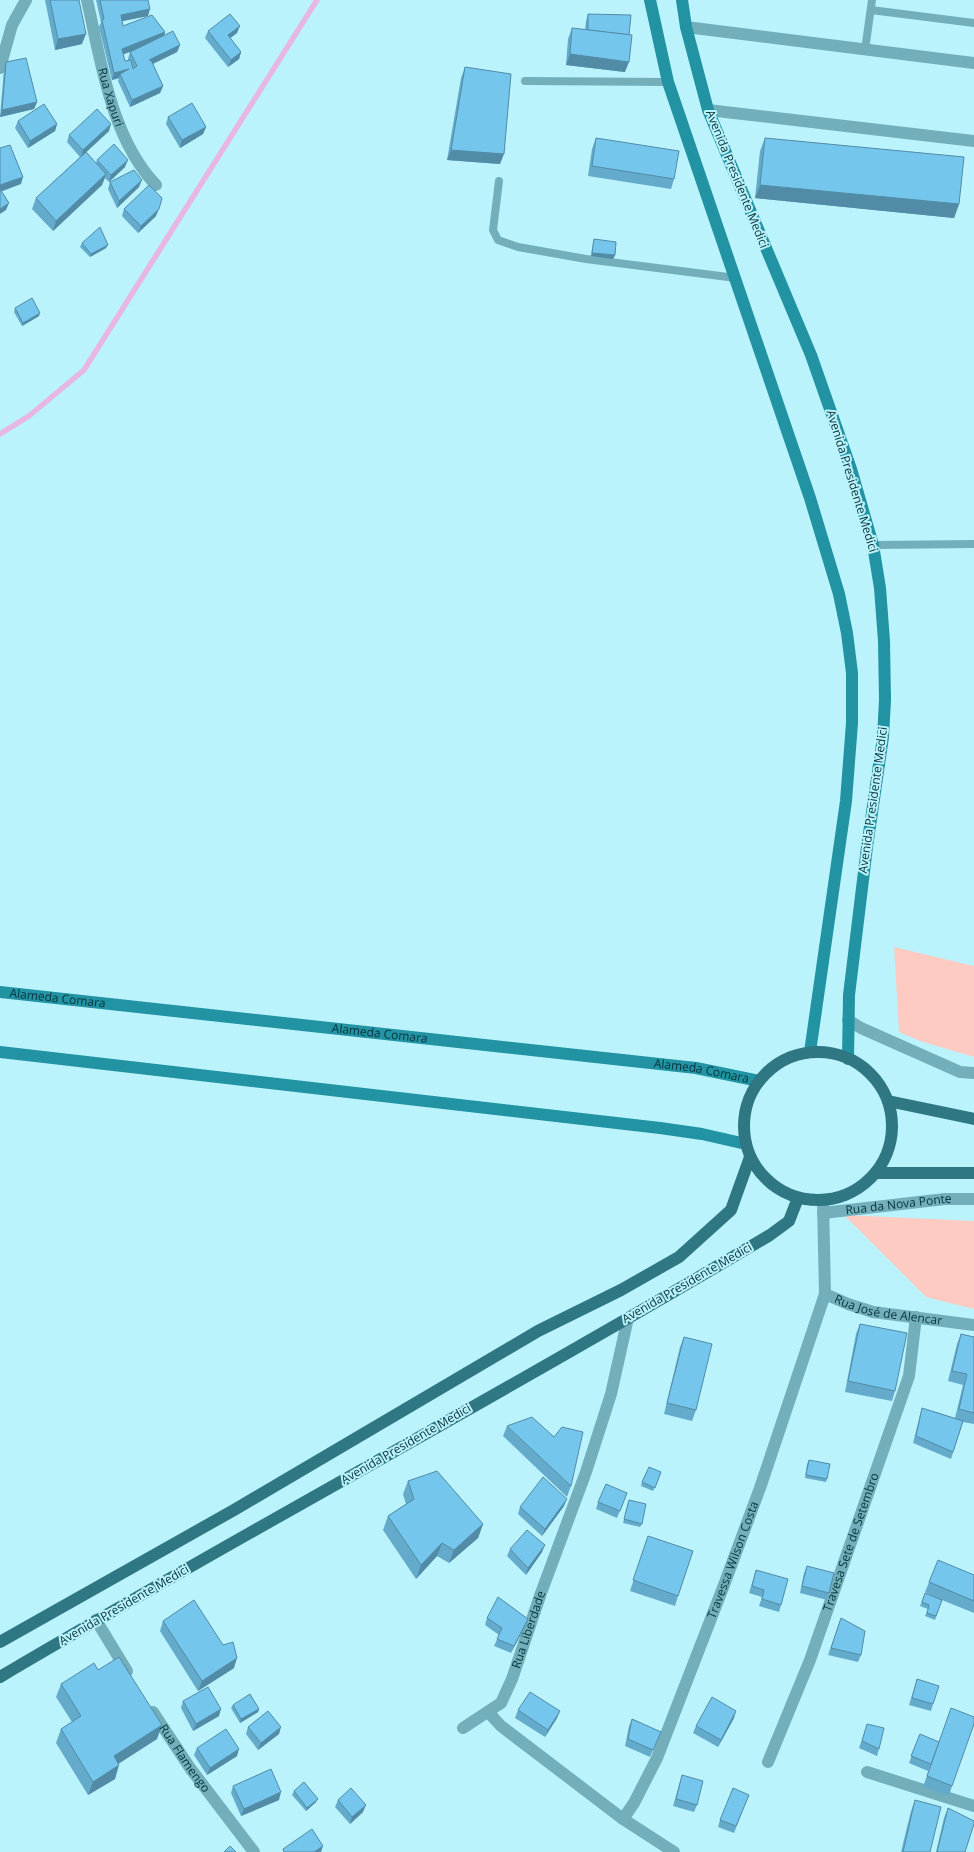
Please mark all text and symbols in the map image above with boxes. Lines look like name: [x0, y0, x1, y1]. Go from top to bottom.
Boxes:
street label: Rua Xapuri: [94, 66, 128, 129]
street label: Avenida Presidente Medici: [702, 107, 773, 250]
street label: Avenida Presidente Medici: [823, 408, 882, 554]
street label: Avenida Presidente Medici: [854, 726, 891, 874]
street label: Alameda Comara: [9, 984, 107, 1011]
street label: Alameda Comara: [331, 1019, 429, 1047]
street label: Alameda Comara: [653, 1054, 751, 1087]
street label: Rua da Nova Ponte: [845, 1190, 952, 1218]
street label: Avenida Presidente Medici: [619, 1238, 755, 1327]
street label: Rua José de Alencar: [832, 1290, 943, 1329]
street label: Avenida Presidente Medici: [338, 1399, 474, 1488]
street label: Travesa Sete de Setembro: [818, 1470, 883, 1614]
street label: Travessa Wilson Costa: [703, 1499, 762, 1621]
street label: Avenida Presidente Medici: [56, 1560, 192, 1649]
street label: Rua Liberdade: [507, 1588, 549, 1671]
street label: Rua Flamengo: [155, 1721, 214, 1796]

